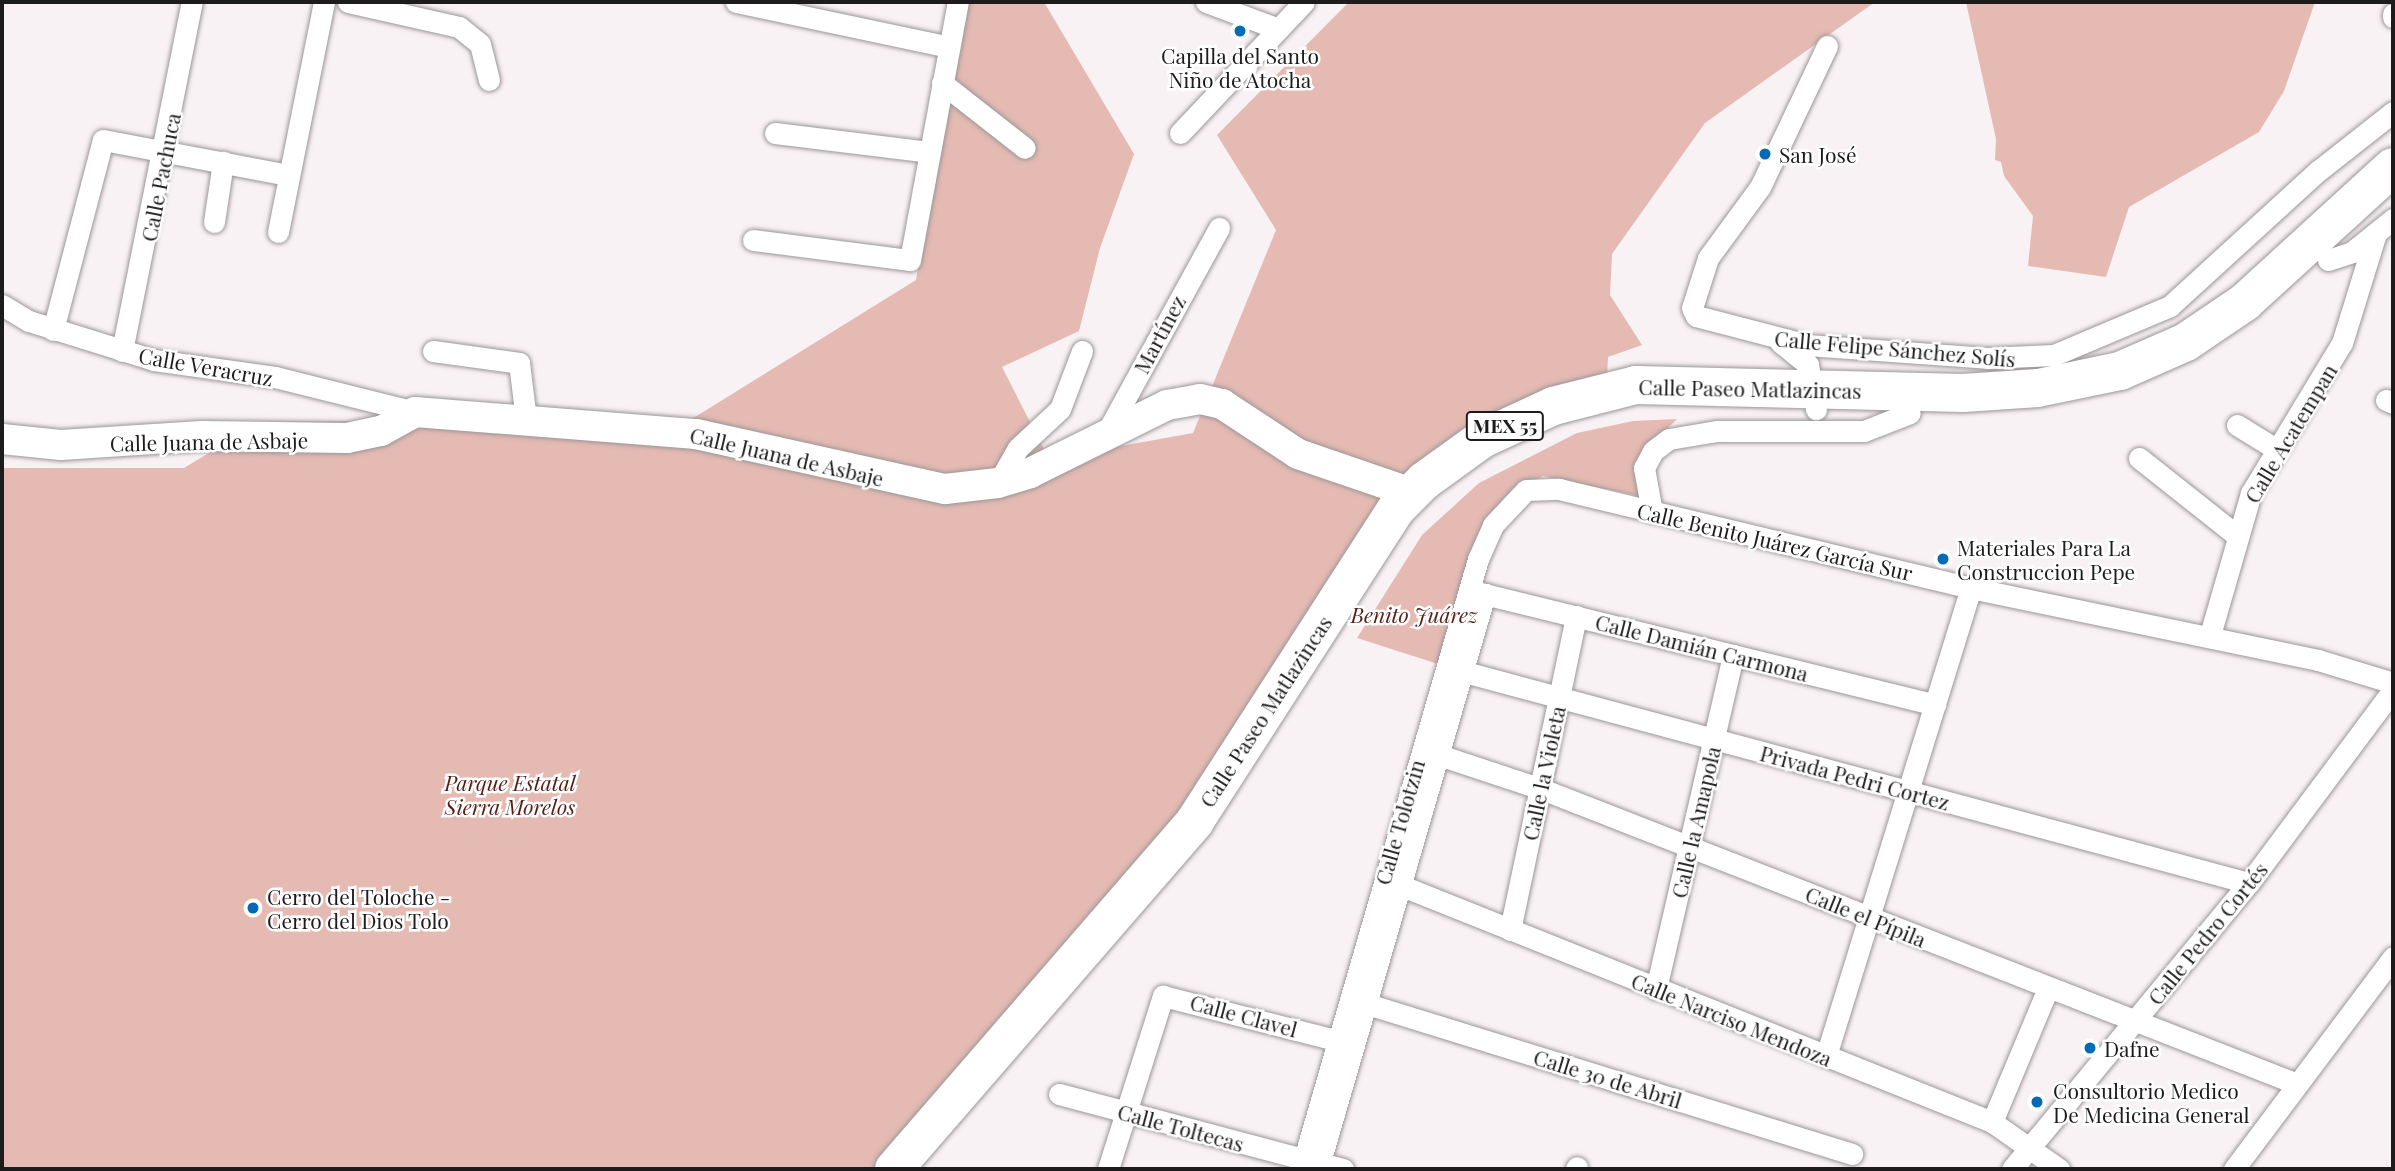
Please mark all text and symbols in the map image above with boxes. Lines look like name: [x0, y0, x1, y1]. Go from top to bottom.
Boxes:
marker: Capilla del Santo Niño de Atocha: [1232, 23, 1248, 39]
place label: Capilla del Santo Niño de Atocha: [1161, 42, 1319, 92]
street label: Calle Pachuca: [135, 111, 185, 243]
place label: San José: [1779, 141, 1857, 167]
marker: San José: [1757, 146, 1773, 162]
street label: Martínez: [1128, 291, 1190, 377]
street label: Calle Felipe Sánchez Solís: [1773, 325, 2017, 371]
street label: Calle Veracruz: [136, 342, 276, 390]
street label: Calle Acatempan: [2238, 359, 2342, 507]
street label: Calle Paseo Matlazincas: [1638, 373, 1862, 403]
road number: MEX 55: [1465, 410, 1545, 442]
street label: Calle Juana de Asbaje: [687, 421, 887, 491]
street label: Calle Juana de Asbaje: [109, 427, 309, 455]
street label: Calle Benito Juárez García Sur: [1635, 497, 1915, 585]
place label: Materiales Para La Construccion Pepe: [1957, 534, 2135, 584]
marker: Materiales Para La Construccion Pepe: [1935, 551, 1951, 567]
park label: Benito Juárez: [1351, 601, 1477, 627]
street label: Calle Damián Carmona: [1593, 608, 1811, 686]
street label: Calle Paseo Matlazincas: [1194, 611, 1336, 811]
street label: Calle la Violeta: [1516, 703, 1570, 843]
street label: Privada Pedri Cortez: [1757, 740, 1953, 814]
street label: Calle la Amapola: [1665, 743, 1725, 901]
street label: Calle Tolotzin: [1369, 756, 1429, 888]
park label: Parque Estatal Sierra Morelos: [444, 769, 576, 819]
street label: Calle Pedro Cortés: [2142, 857, 2272, 1009]
street label: Calle el Pípila: [1802, 880, 1930, 952]
place label: Cerro del Toloche - Cerro del Dios Tolo: [267, 883, 451, 933]
marker: Cerro del Toloche - Cerro del Dios Tolo: [245, 900, 261, 916]
street label: Calle Narciso Mendoza: [1628, 967, 1836, 1071]
street label: Calle Clavel: [1188, 989, 1300, 1041]
place label: Dafne: [2104, 1035, 2160, 1061]
marker: Dafne: [2082, 1040, 2098, 1056]
street label: Calle 30 de Abril: [1530, 1043, 1686, 1113]
place label: Consultorio Medico De Medicina General: [2053, 1077, 2250, 1127]
marker: Consultorio Medico De Medicina General: [2027, 1092, 2047, 1112]
street label: Calle Toltecas: [1115, 1098, 1247, 1156]

